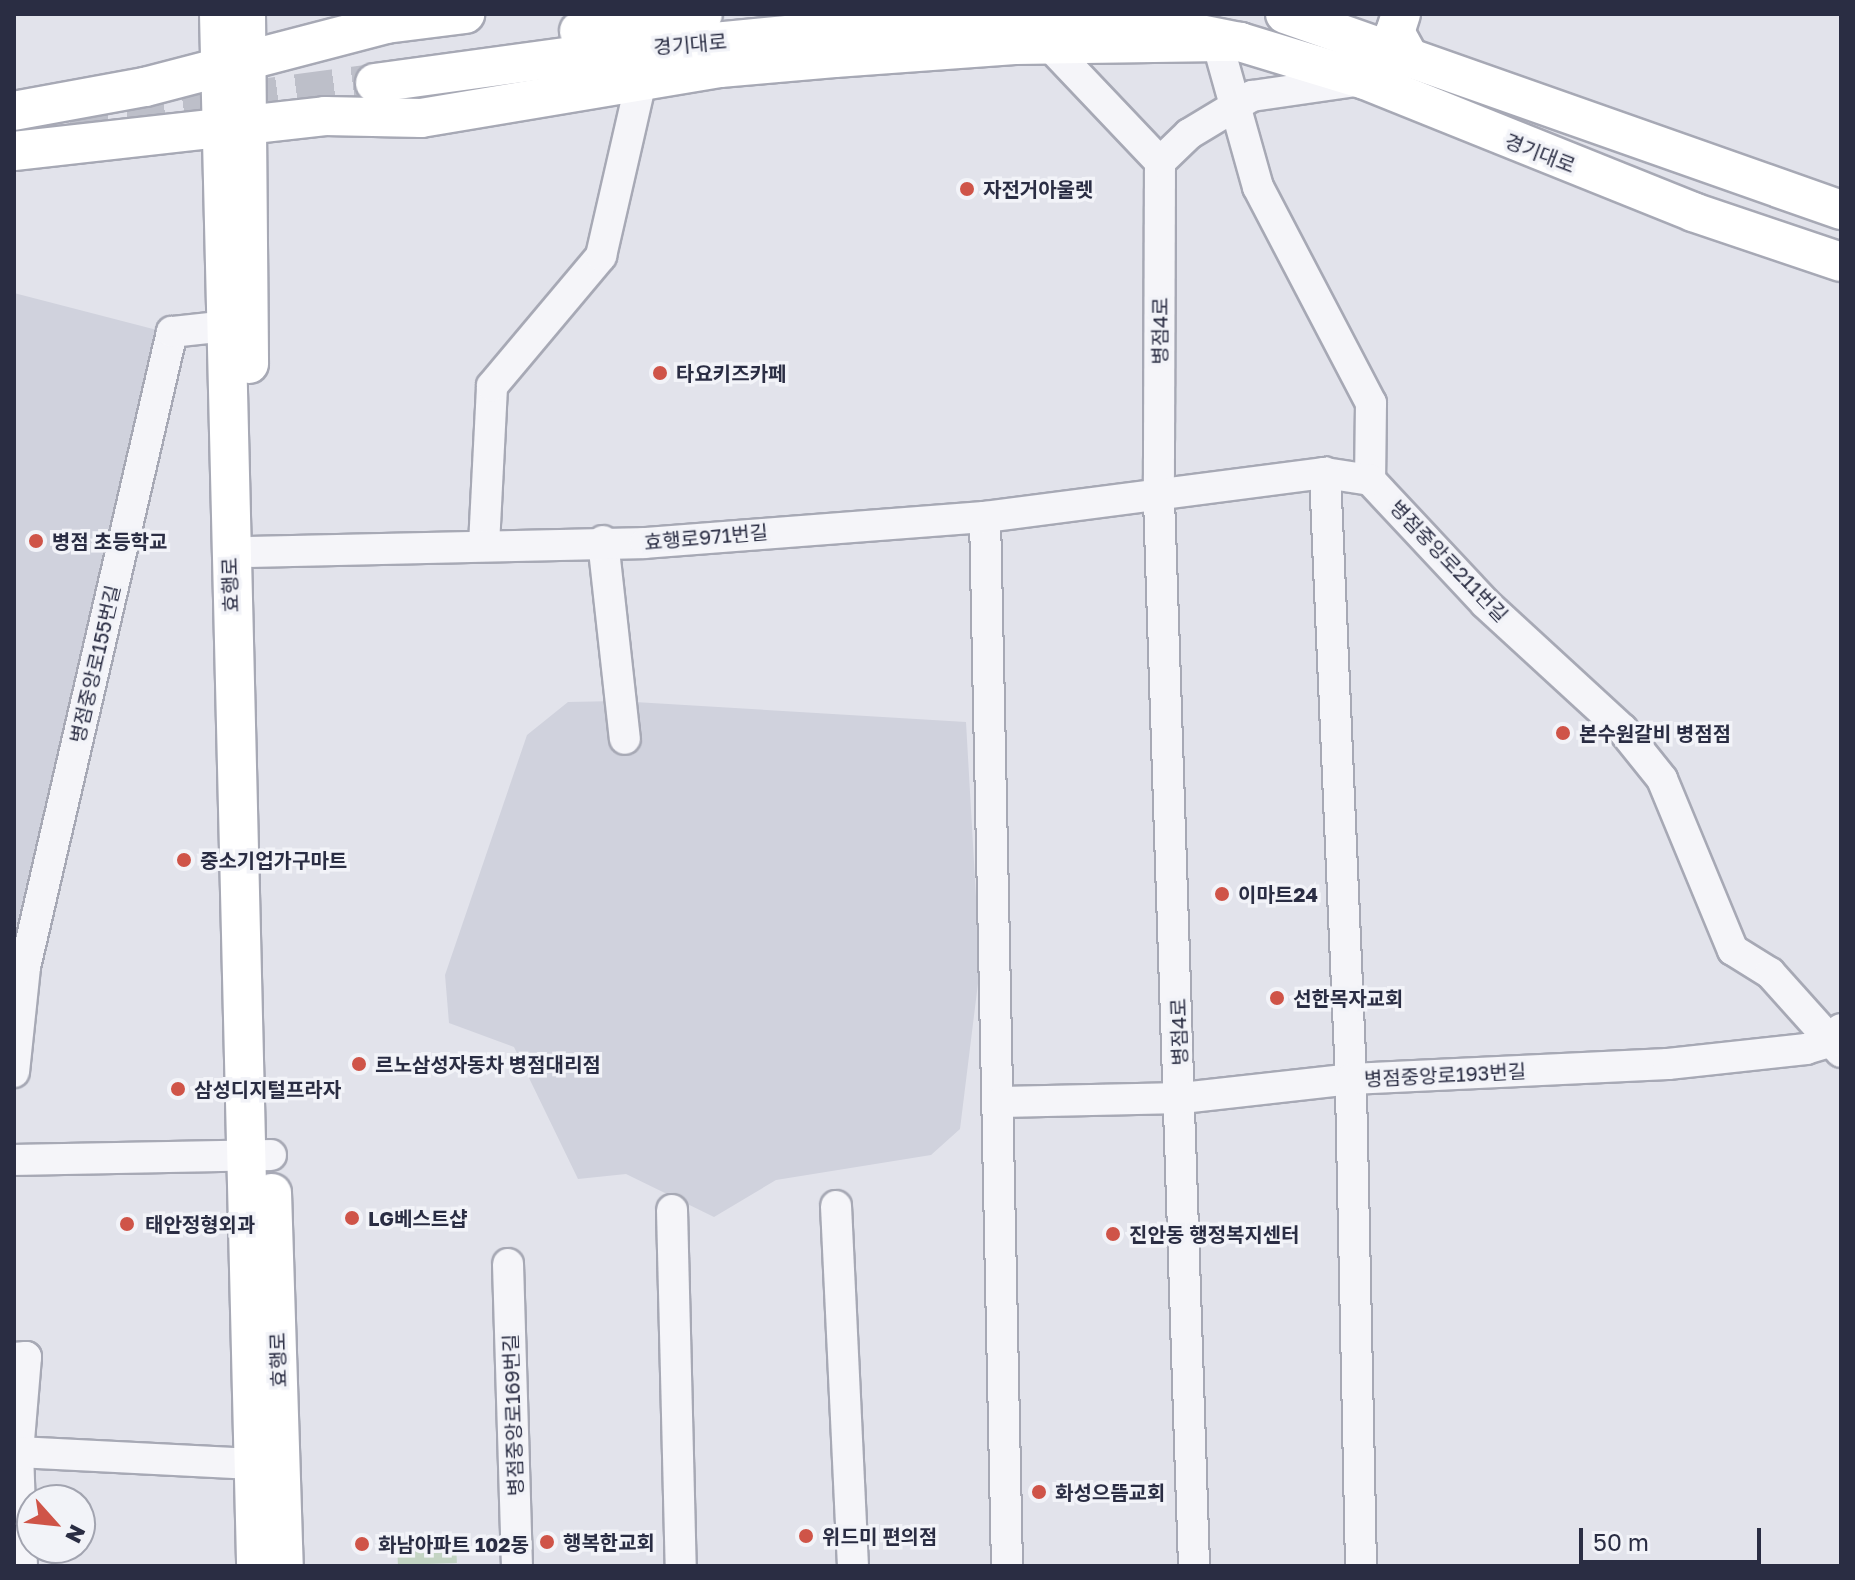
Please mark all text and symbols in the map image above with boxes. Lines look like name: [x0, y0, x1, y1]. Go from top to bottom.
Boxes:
street label: 경기대로: [652, 29, 728, 59]
street label: 경기대로: [1501, 129, 1579, 177]
place label: 자전거아울렛: [983, 177, 1093, 201]
marker: 자전거아울렛: [958, 180, 976, 198]
street label: 병점4로: [1148, 297, 1172, 365]
place label: 타요키즈카페: [676, 361, 786, 385]
marker: 타요키즈카페: [651, 364, 669, 382]
street label: 병점중앙로211번길: [1385, 495, 1513, 627]
street label: 효행로971번길: [643, 520, 769, 554]
place label: 병점 초등학교: [52, 529, 167, 553]
marker: 병점 초등학교: [27, 532, 45, 550]
street label: 효행로: [217, 557, 243, 613]
street label: 병점중앙로155번길: [65, 583, 125, 745]
place label: 본수원갈비 병점점: [1579, 721, 1731, 745]
marker: 본수원갈비 병점점: [1554, 724, 1572, 742]
place label: 중소기업가구마트: [200, 848, 347, 872]
marker: 중소기업가구마트: [175, 851, 193, 869]
place label: 이마트24: [1238, 882, 1318, 906]
marker: 이마트24: [1213, 885, 1231, 903]
place label: 선한목자교회: [1293, 986, 1403, 1010]
marker: 선한목자교회: [1268, 989, 1286, 1007]
street label: 병점4로: [1166, 998, 1192, 1066]
place label: 르노삼성자동차 병점대리점: [375, 1052, 601, 1076]
marker: 르노삼성자동차 병점대리점: [350, 1055, 368, 1073]
street label: 병점중앙로193번길: [1363, 1059, 1527, 1091]
place label: 삼성디지털프라자: [194, 1077, 341, 1101]
marker: 삼성디지털프라자: [169, 1080, 187, 1098]
place label: LG베스트샵: [368, 1206, 467, 1230]
marker: LG베스트샵: [343, 1209, 361, 1227]
place label: 태안정형외과: [145, 1212, 255, 1236]
marker: 태안정형외과: [116, 1213, 138, 1235]
place label: 진안동 행정복지센터: [1129, 1222, 1300, 1246]
marker: 진안동 행정복지센터: [1104, 1225, 1122, 1243]
street label: 효행로: [265, 1332, 291, 1388]
street label: 병점중앙로169번길: [498, 1333, 528, 1497]
place label: 화성으뜸교회: [1055, 1480, 1165, 1504]
marker: 화성으뜸교회: [1030, 1483, 1048, 1501]
north arrow: [16, 1484, 96, 1564]
scale bar: [1583, 1512, 1765, 1562]
text: N: [60, 1521, 92, 1548]
place label: 위드미 편의점: [822, 1524, 937, 1548]
marker: 위드미 편의점: [797, 1527, 815, 1545]
text: 50 m: [1593, 1527, 1649, 1556]
place label: 행복한교회: [563, 1530, 655, 1554]
place label: 화남아파트 102동: [378, 1532, 529, 1556]
marker: 행복한교회: [538, 1533, 556, 1551]
marker: 화남아파트 102동: [353, 1535, 371, 1553]

